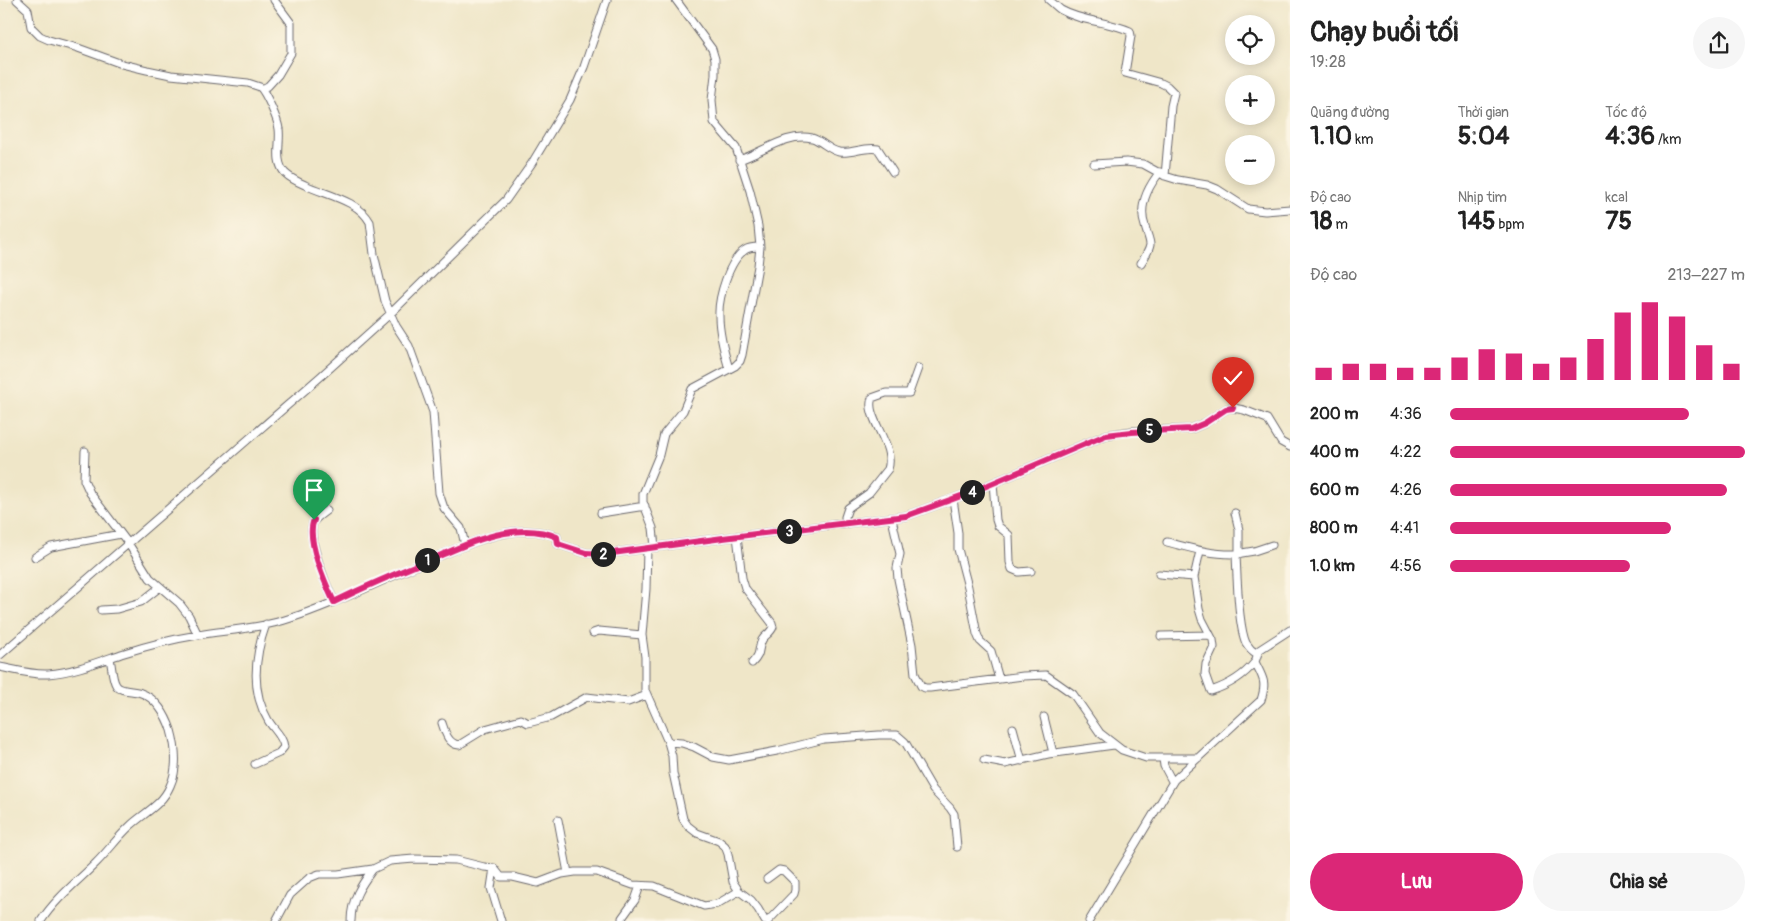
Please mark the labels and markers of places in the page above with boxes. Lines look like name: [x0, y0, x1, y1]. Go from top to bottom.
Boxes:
pin: [1212, 357, 1254, 408]
pin: 5: [1136, 418, 1162, 442]
pin: [293, 469, 335, 520]
pin: 4: [960, 480, 984, 504]
pin: 3: [776, 518, 802, 544]
pin: 2: [590, 542, 616, 566]
pin: 1: [414, 548, 440, 572]

